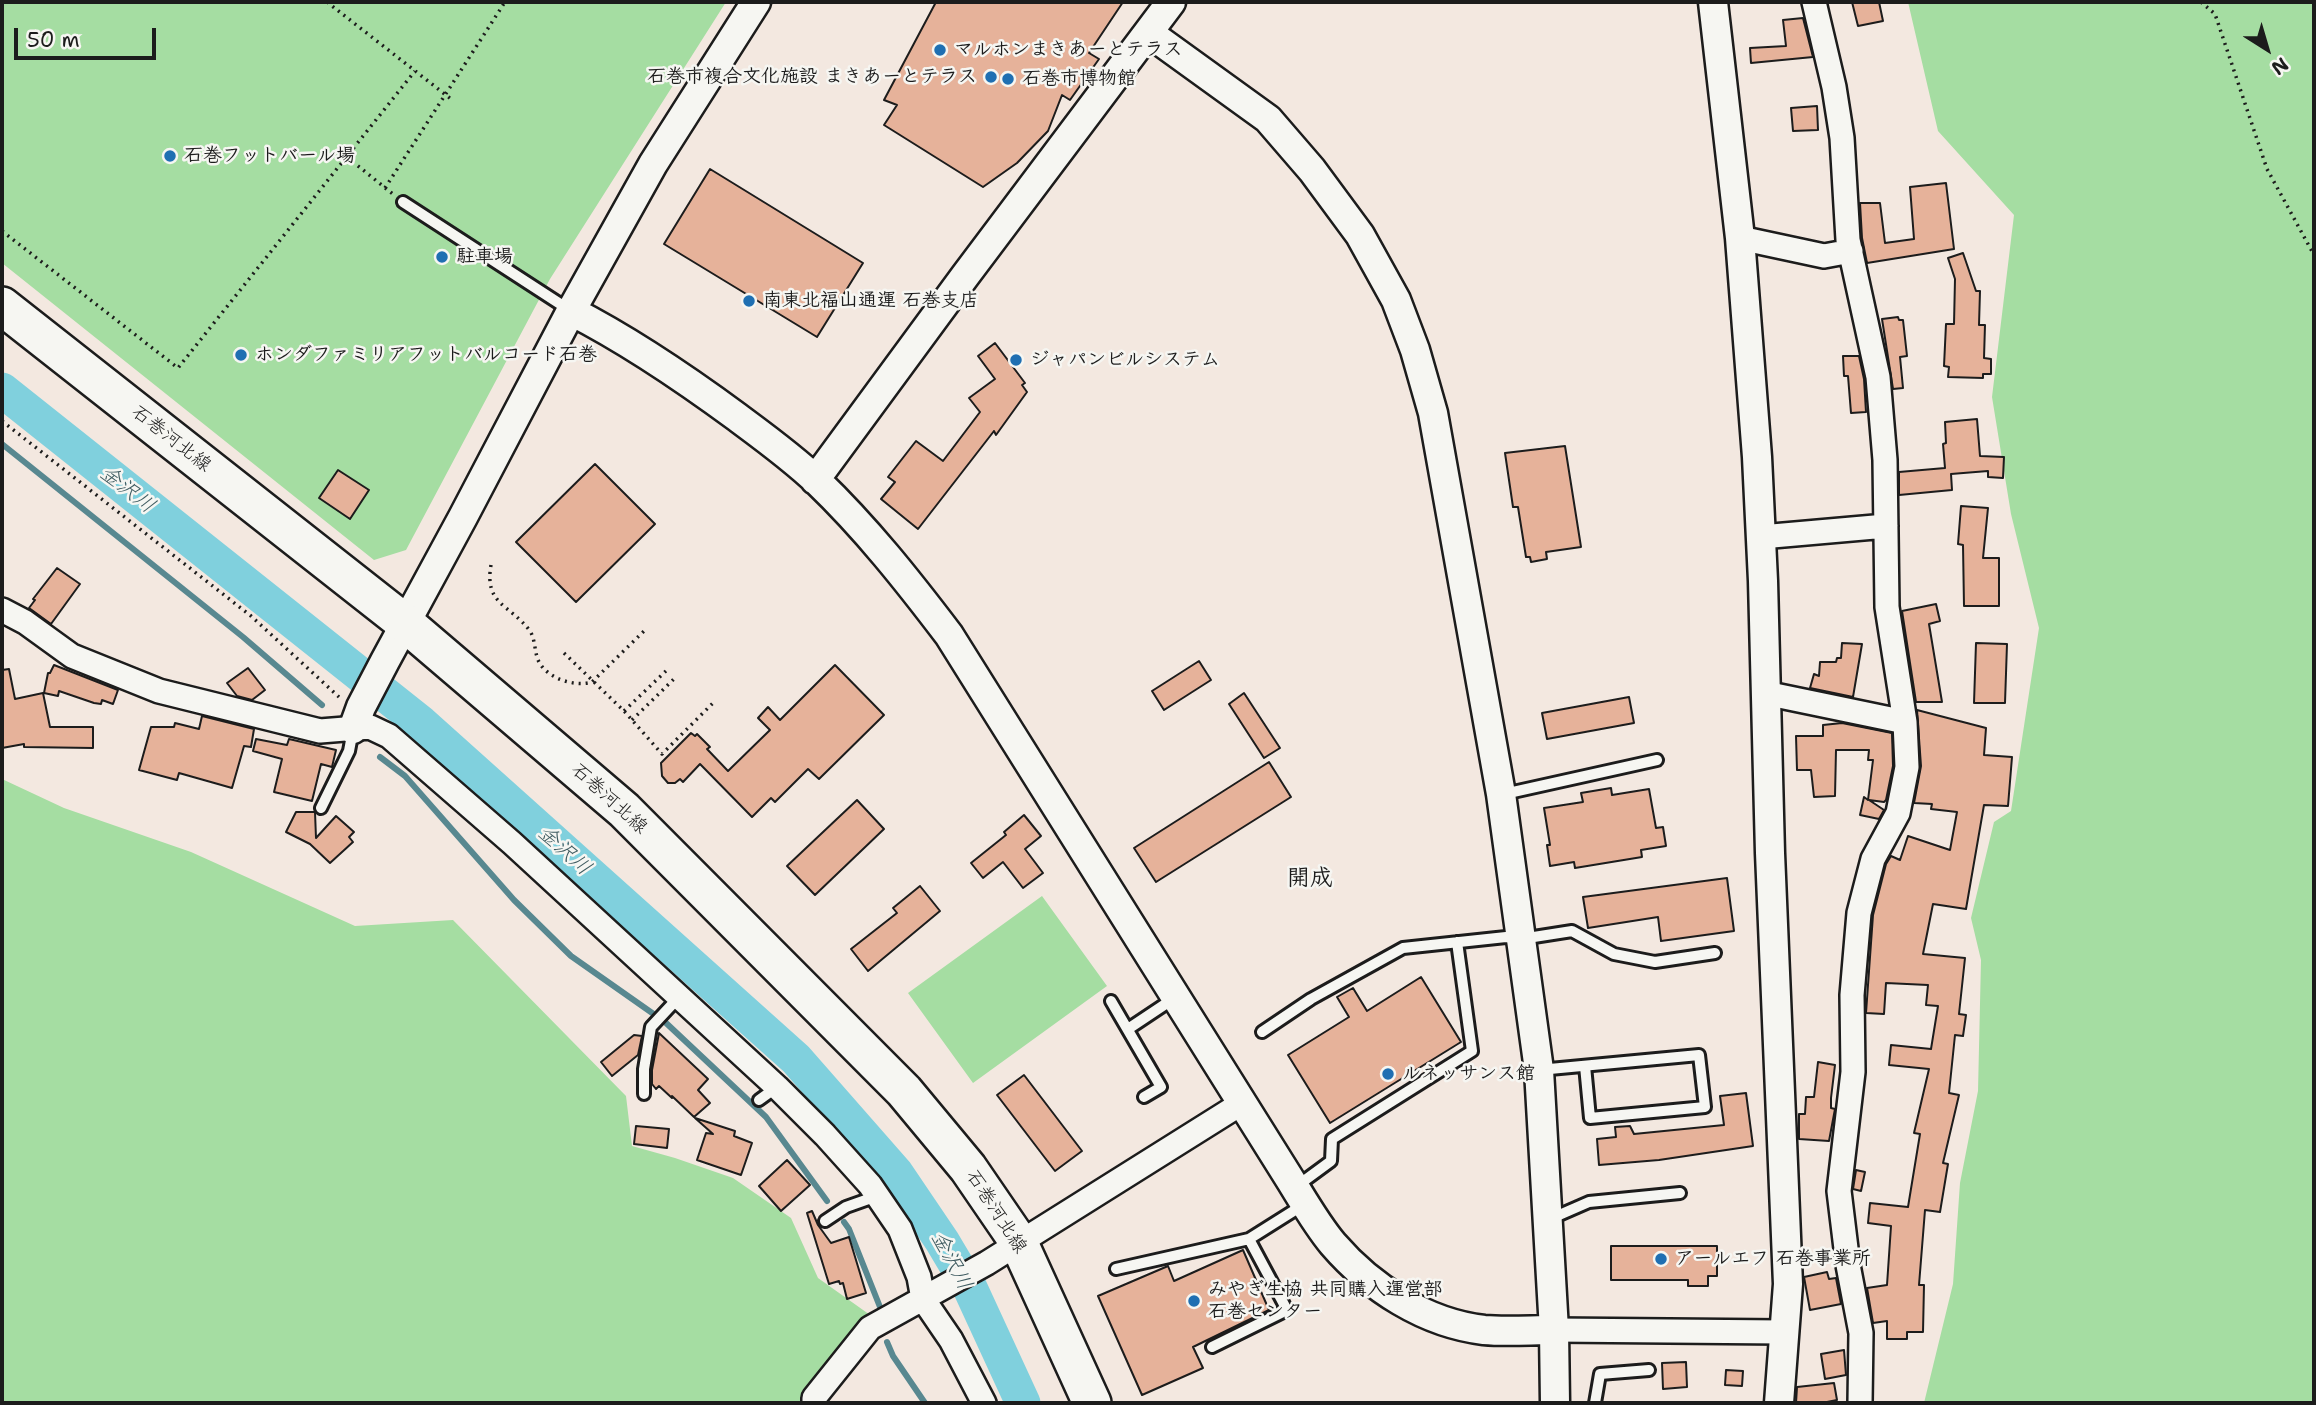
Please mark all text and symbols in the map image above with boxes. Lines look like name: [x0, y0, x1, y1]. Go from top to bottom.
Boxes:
scale bar: [18, 14, 159, 58]
north arrow: [2232, 14, 2302, 84]
text: 50 m: [27, 26, 80, 54]
place label: マルホンまきあーとテラス: [954, 39, 1182, 61]
marker: マルホンまきあーとテラス: [932, 42, 948, 58]
text: N: [2266, 52, 2293, 81]
place label: 石巻市複合文化施設 まきあーとテラス: [647, 66, 977, 88]
place label: 石巻市博物館: [1022, 68, 1136, 90]
marker: 石巻市複合文化施設 まきあーとテラス: [983, 69, 999, 85]
marker: 石巻市博物館: [1000, 71, 1016, 87]
place label: 石巻フットバール場: [184, 145, 355, 167]
marker: 石巻フットバール場: [162, 148, 178, 164]
place label: 駐車場: [456, 246, 513, 268]
marker: 駐車場: [434, 249, 450, 265]
place label: 南東北福山通運 石巻支店: [763, 290, 979, 312]
marker: 南東北福山通運 石巻支店: [741, 293, 757, 309]
place label: ホンダファミリアフットバルコード石巻: [255, 344, 597, 366]
marker: ホンダファミリアフットバルコード石巻: [233, 347, 249, 363]
place label: ジャパンビルシステム: [1030, 349, 1220, 371]
marker: ジャパンビルシステム: [1008, 352, 1024, 368]
street label: 石巻河北線: [127, 401, 215, 477]
water label: 金沢川: [94, 461, 160, 519]
street label: 石巻河北線: [566, 759, 652, 839]
water label: 金沢川: [532, 821, 596, 881]
district label: 開成: [1287, 865, 1333, 893]
place label: ルネッサンス館: [1402, 1063, 1535, 1085]
marker: ルネッサンス館: [1380, 1066, 1396, 1082]
street label: 石巻河北線: [961, 1166, 1031, 1258]
water label: 金沢川: [925, 1227, 977, 1295]
place label: アールエフ 石巻事業所: [1675, 1248, 1871, 1270]
marker: アールエフ 石巻事業所: [1653, 1251, 1669, 1267]
place label: みやぎ生協 共同購入運営部 石巻センター: [1208, 1279, 1443, 1323]
marker: みやぎ生協 共同購入運営部 石巻センター: [1186, 1293, 1202, 1309]

